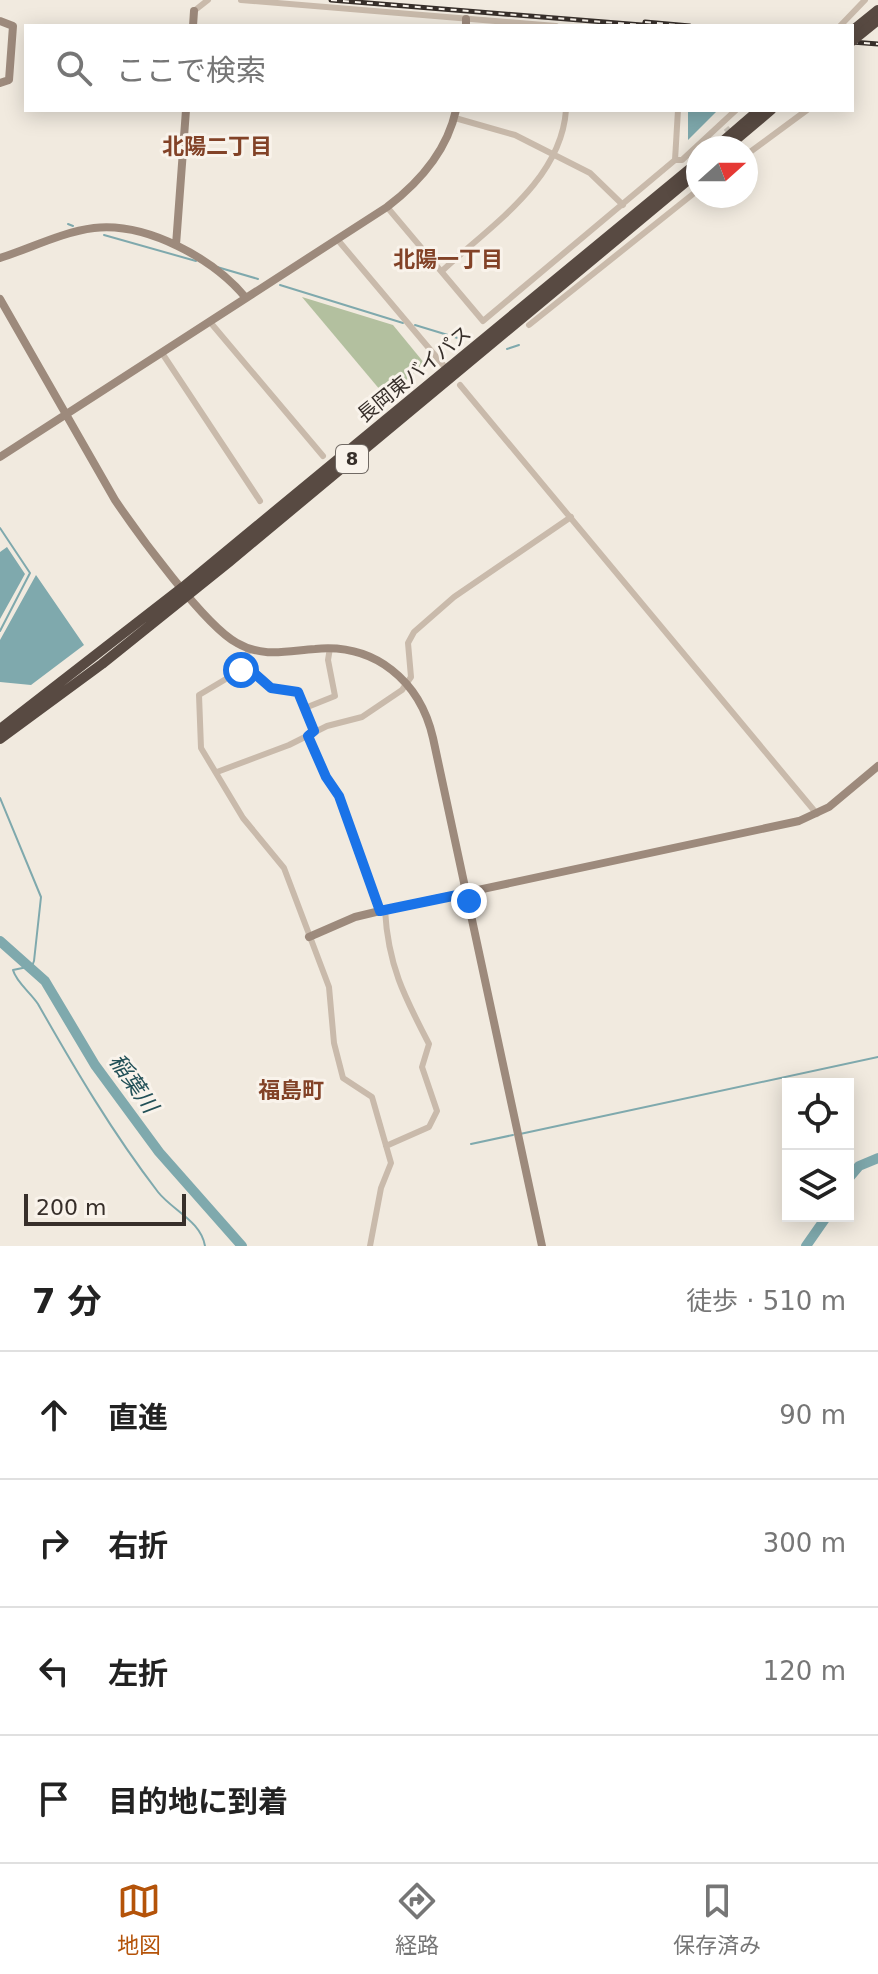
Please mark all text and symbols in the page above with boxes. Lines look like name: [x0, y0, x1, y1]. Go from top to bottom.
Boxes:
search box: [24, 24, 854, 112]
icon: search: [52, 46, 96, 90]
text: ここで検索: [116, 53, 266, 88]
district label: 北陽二丁目: [162, 134, 272, 159]
north arrow: [686, 136, 758, 208]
district label: 北陽一丁目: [393, 247, 503, 272]
street label: 長岡東バイパス: [352, 321, 476, 427]
road number: 8: [336, 445, 368, 473]
route start: [223, 652, 259, 688]
route end: [451, 883, 487, 919]
water label: 稲葉川: [104, 1049, 164, 1119]
district label: 福島町: [258, 1078, 324, 1103]
map controls: [782, 1078, 854, 1222]
button: locate: [782, 1078, 854, 1150]
button: layers: [782, 1150, 854, 1222]
scale bar: [24, 1190, 186, 1226]
text: 200 m: [36, 1195, 106, 1220]
text: 7 分: [32, 1281, 102, 1321]
text: 徒歩 · 510 m: [686, 1286, 846, 1316]
icon: ahead: [32, 1393, 76, 1437]
text: 直進: [108, 1400, 168, 1435]
text: 90 m: [779, 1400, 846, 1430]
icon: right: [32, 1521, 76, 1565]
text: 右折: [108, 1528, 168, 1563]
text: 300 m: [763, 1528, 846, 1558]
icon: left: [32, 1649, 76, 1693]
text: 左折: [108, 1656, 168, 1691]
text: 120 m: [763, 1656, 846, 1686]
icon: arrive: [32, 1777, 76, 1821]
text: 目的地に到着: [108, 1784, 288, 1819]
tab: 地図: [117, 1879, 161, 1959]
tab: 経路: [395, 1879, 439, 1959]
tab: 保存済み: [673, 1879, 761, 1959]

